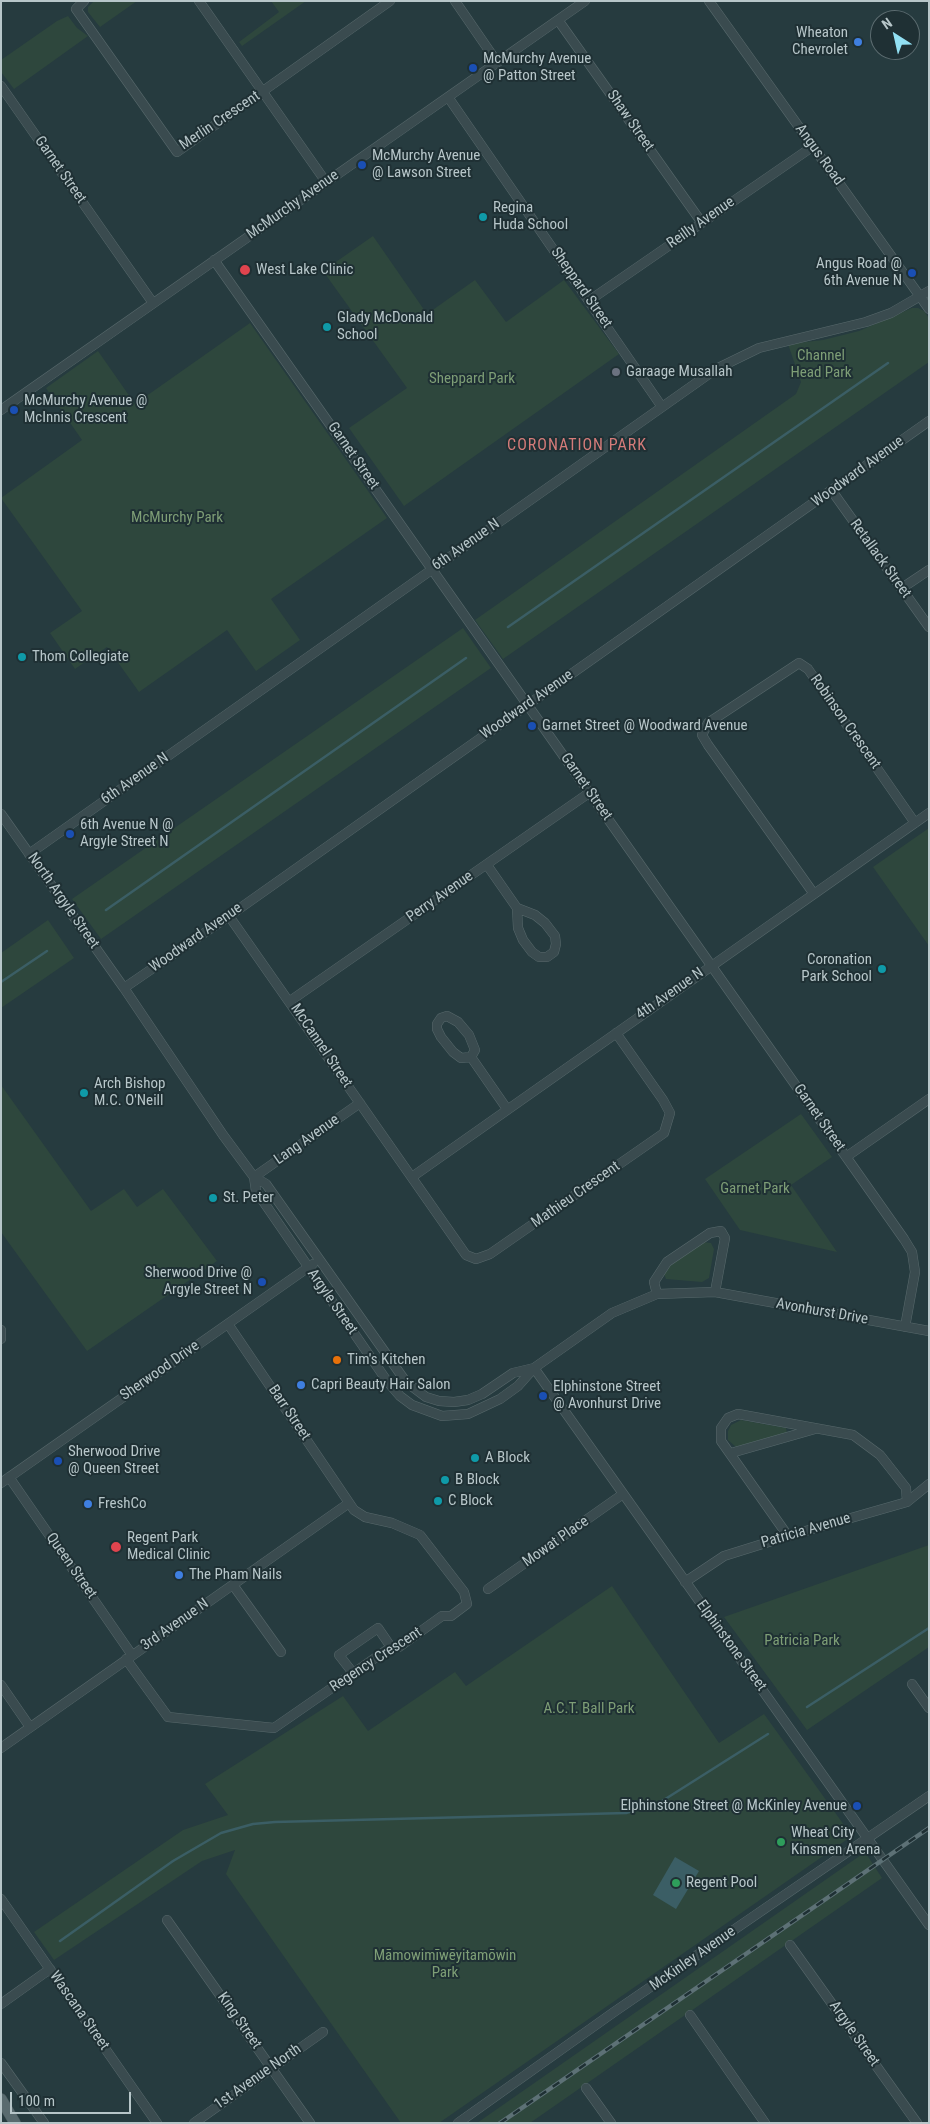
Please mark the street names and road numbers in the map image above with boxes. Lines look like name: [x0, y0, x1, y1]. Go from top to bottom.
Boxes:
street label: Shaw Street: [602, 87, 658, 155]
street label: Merlin Crescent: [176, 88, 264, 154]
street label: Angus Road: [791, 121, 847, 189]
street label: Garnet Street: [30, 133, 90, 207]
street label: McMurchy Avenue: [243, 167, 343, 243]
street label: Reilly Avenue: [664, 193, 738, 253]
street label: Sheppard Street: [547, 244, 615, 332]
street label: Garnet Street: [323, 419, 383, 493]
street label: Woodward Avenue: [809, 433, 907, 511]
street label: 6th Avenue N: [429, 515, 503, 575]
street label: Retallack Street: [845, 516, 915, 602]
street label: Woodward Avenue: [477, 666, 577, 744]
street label: Robinson Crescent: [806, 671, 884, 773]
street label: 6th Avenue N: [98, 749, 172, 809]
street label: Garnet Street: [556, 750, 616, 824]
street label: North Argyle Street: [23, 850, 103, 952]
street label: Perry Avenue: [403, 867, 477, 927]
street label: Woodward Avenue: [146, 899, 246, 977]
street label: 4th Avenue N: [633, 964, 707, 1024]
street label: McCannel Street: [286, 1001, 356, 1091]
street label: Garnet Street: [789, 1081, 849, 1155]
street label: Lang Avenue: [271, 1111, 343, 1169]
street label: Mathieu Crescent: [528, 1158, 624, 1232]
street label: Argyle Street: [303, 1266, 361, 1338]
street label: Avonhurst Drive: [775, 1295, 869, 1329]
street label: Sherwood Drive: [117, 1337, 203, 1405]
street label: Barr Street: [264, 1382, 314, 1444]
street label: Patricia Avenue: [759, 1510, 853, 1552]
street label: Mowat Place: [519, 1513, 593, 1571]
street label: Queen Street: [42, 1530, 100, 1602]
street label: 3rd Avenue N: [138, 1595, 212, 1655]
street label: Elphinstone Street: [692, 1597, 770, 1695]
street label: Regency Crescent: [327, 1624, 425, 1696]
street label: McKinley Avenue: [647, 1923, 739, 1995]
street label: Wascana Street: [45, 1968, 113, 2054]
street label: King Street: [213, 1989, 265, 2053]
street label: Argyle Street: [825, 1998, 883, 2070]
street label: 1st Avenue North: [211, 2040, 305, 2114]

